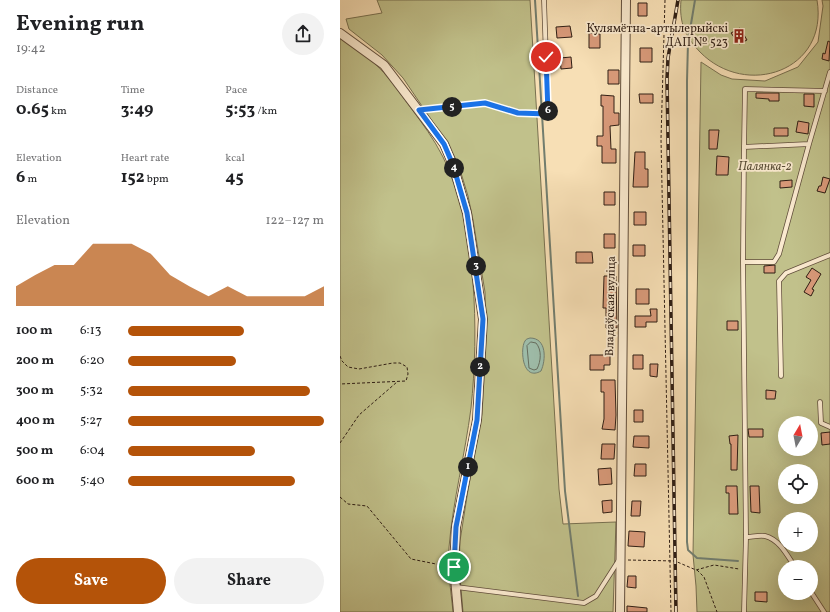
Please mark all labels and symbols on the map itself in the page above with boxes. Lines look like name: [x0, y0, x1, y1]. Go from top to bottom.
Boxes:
place label: Кулямётна-артылерыйскі ДАП № 523: [586, 21, 728, 51]
building icon: Кулямётна-артылерыйскі ДАП № 523: [731, 28, 747, 44]
pin: [529, 40, 563, 74]
pin: 5: [442, 97, 462, 117]
pin: 6: [538, 101, 558, 121]
pin: 4: [444, 158, 464, 178]
park label: Палянка-2: [738, 159, 792, 175]
pin: 3: [466, 256, 486, 276]
street label: Владаўская вуліца: [602, 256, 620, 356]
pin: 2: [470, 357, 490, 377]
north arrow: [778, 416, 818, 456]
pin: 1: [458, 457, 478, 477]
pin: [437, 550, 471, 584]

